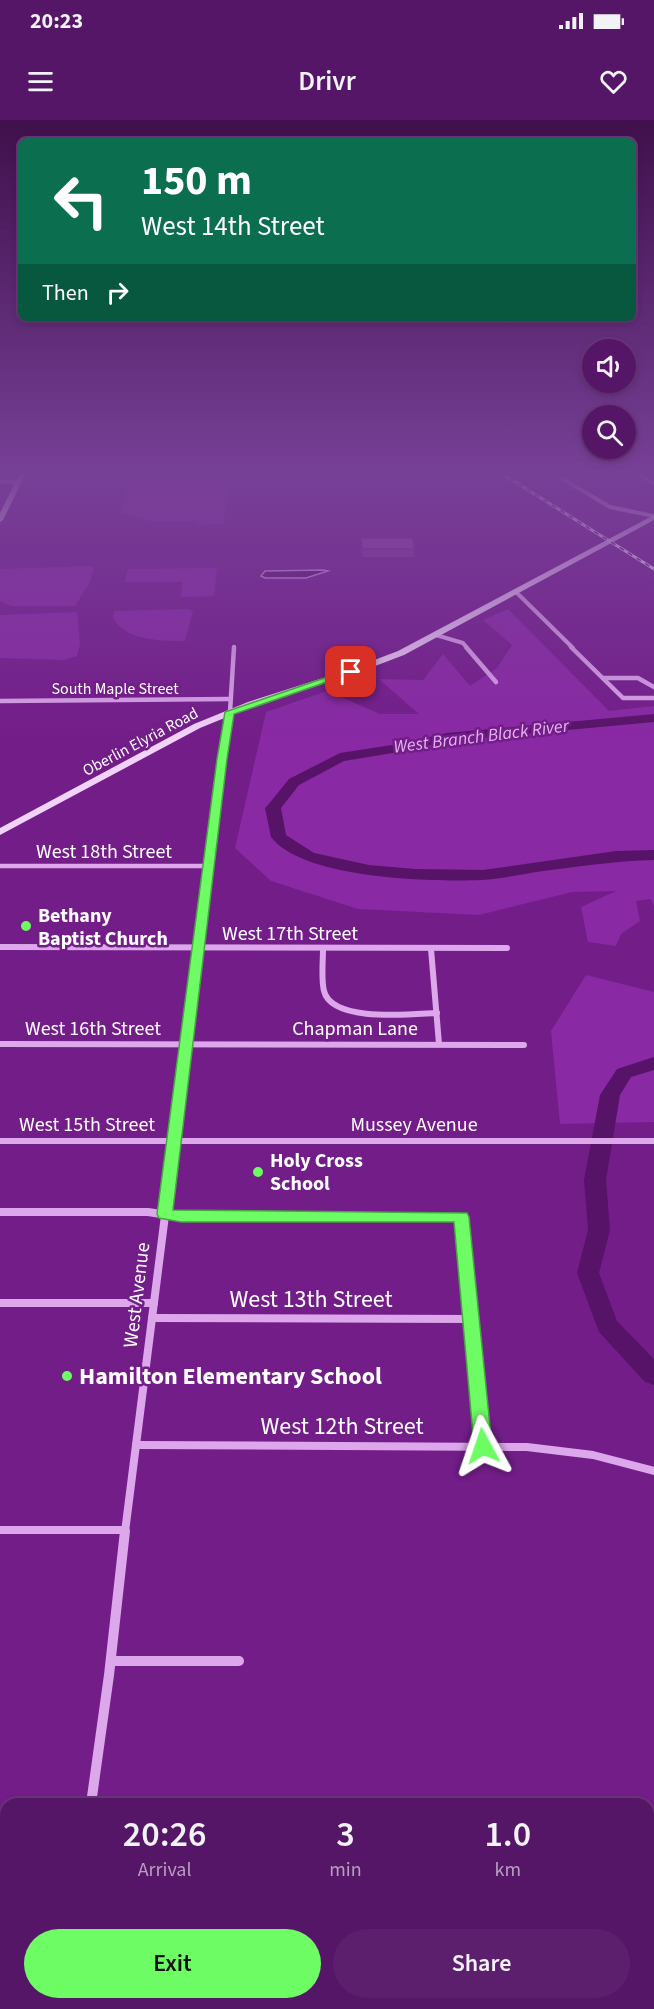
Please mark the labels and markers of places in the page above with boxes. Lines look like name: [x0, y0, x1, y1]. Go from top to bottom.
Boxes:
pin: [325, 646, 376, 697]
place label: Bethany Baptist Church: [38, 902, 168, 953]
marker: Bethany Baptist Church: [19, 919, 33, 933]
place label: Holy Cross School: [270, 1147, 363, 1198]
marker: Holy Cross School: [251, 1165, 265, 1179]
place label: Hamilton Elementary School: [79, 1359, 382, 1394]
marker: Hamilton Elementary School: [60, 1369, 74, 1383]

